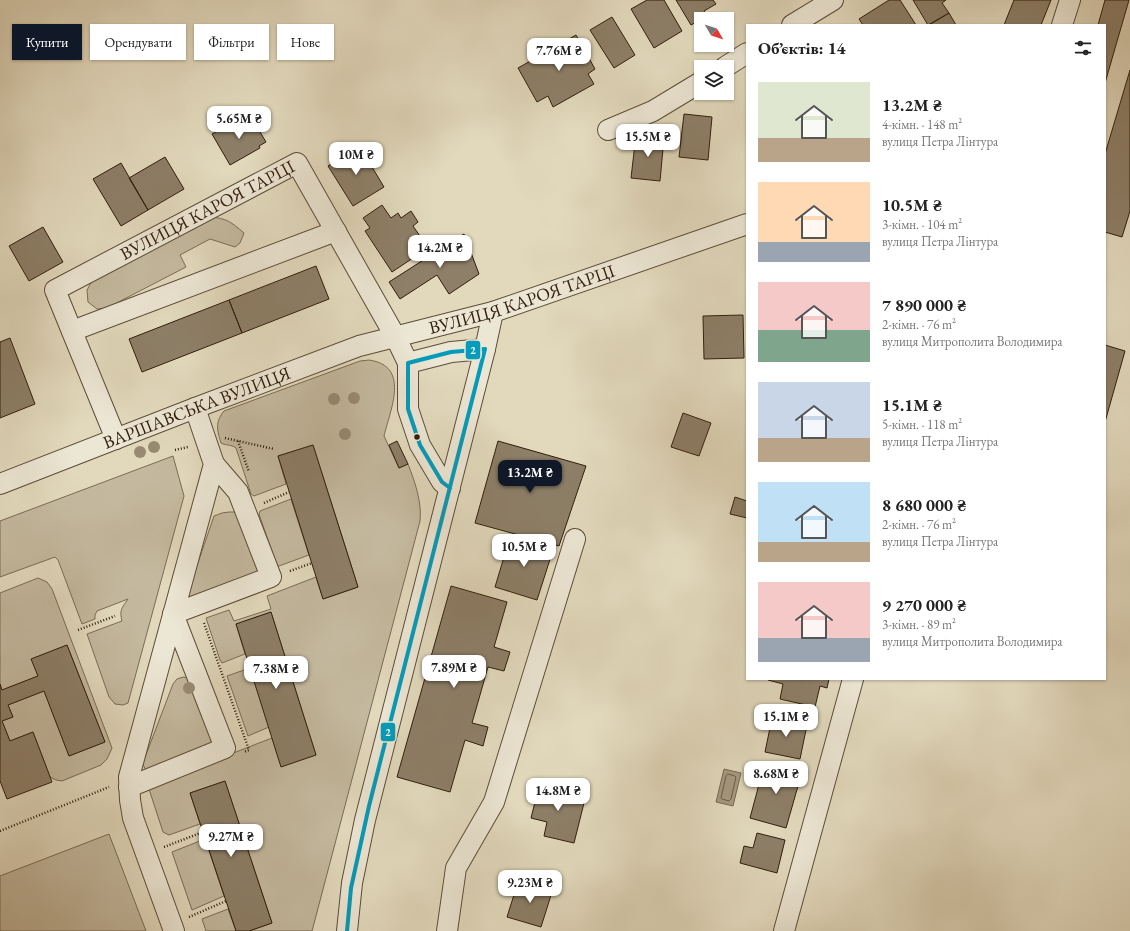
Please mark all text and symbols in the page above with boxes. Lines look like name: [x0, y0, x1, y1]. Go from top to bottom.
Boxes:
north arrow: [694, 12, 734, 52]
map controls: [694, 12, 734, 100]
chip: Купити: [12, 24, 82, 60]
chip: Орендувати: [90, 24, 186, 60]
chip: Фільтри: [194, 24, 269, 60]
chip: Нове: [277, 24, 334, 60]
text: Об’єктів: 14: [758, 37, 846, 59]
icon: filters: [1072, 37, 1094, 59]
pin: 7.76M ₴: [522, 38, 596, 72]
text: 7.76M ₴: [536, 42, 582, 59]
button: layers: [694, 60, 734, 100]
text: 13.2M ₴: [882, 94, 942, 116]
icon: home: [790, 98, 838, 146]
pin: 5.65M ₴: [202, 106, 276, 140]
text: 5.65M ₴: [216, 110, 262, 127]
text: 4-кімн. · 148 m²: [882, 116, 962, 133]
pin: 15.5M ₴: [611, 124, 685, 158]
text: 15.5M ₴: [625, 128, 671, 145]
text: вулиця Петра Лінтура: [882, 133, 998, 150]
pin: 10M ₴: [328, 142, 384, 176]
text: 10M ₴: [338, 146, 374, 163]
street label: ВУЛИЦЯ КАРОЯ ТАРЦІ: [116, 154, 298, 265]
text: 10.5M ₴: [882, 194, 942, 216]
icon: home: [790, 198, 838, 246]
text: 3-кімн. · 104 m²: [882, 216, 962, 233]
text: вулиця Петра Лінтура: [882, 233, 998, 250]
pin: 14.2M ₴: [403, 235, 477, 269]
text: 14.2M ₴: [417, 239, 463, 256]
street label: ВУЛИЦЯ КАРОЯ ТАРЦІ: [426, 259, 618, 339]
text: 7 890 000 ₴: [882, 294, 966, 316]
icon: home: [790, 298, 838, 346]
text: 2-кімн. · 76 m²: [882, 316, 956, 333]
text: вулиця Митрополита Володимира: [882, 333, 1062, 350]
line badge: 2: [465, 340, 481, 360]
text: 2: [470, 343, 476, 357]
street label: ВАРШАВСЬКА ВУЛИЦЯ: [99, 361, 294, 454]
text: 15.1M ₴: [882, 394, 942, 416]
icon: home: [790, 398, 838, 446]
text: 5-кімн. · 118 m²: [882, 416, 962, 433]
unlabelled marker: [412, 432, 422, 442]
text: вулиця Петра Лінтура: [882, 433, 998, 450]
pin: 13.2M ₴: [493, 460, 567, 494]
text: 13.2M ₴: [507, 464, 553, 481]
text: 8 680 000 ₴: [882, 494, 966, 516]
icon: home: [790, 498, 838, 546]
text: 2-кімн. · 76 m²: [882, 516, 956, 533]
text: вулиця Петра Лінтура: [882, 533, 998, 550]
pin: 10.5M ₴: [487, 534, 561, 568]
text: 10.5M ₴: [501, 538, 547, 555]
text: 9 270 000 ₴: [882, 594, 966, 616]
icon: home: [790, 598, 838, 646]
text: 3-кімн. · 89 m²: [882, 616, 956, 633]
text: вулиця Митрополита Володимира: [882, 633, 1062, 650]
pin: 7.89M ₴: [417, 655, 491, 689]
pin: 7.38M ₴: [239, 656, 313, 690]
text: 7.89M ₴: [431, 659, 477, 676]
text: 7.38M ₴: [253, 660, 299, 677]
pin: 15.1M ₴: [749, 704, 823, 738]
text: 15.1M ₴: [763, 708, 809, 725]
line badge: 2: [380, 722, 396, 742]
text: 2: [385, 725, 391, 739]
pin: 8.68M ₴: [739, 761, 813, 795]
text: 8.68M ₴: [753, 765, 799, 782]
pin: 14.8M ₴: [521, 778, 595, 812]
text: 14.8M ₴: [535, 782, 581, 799]
pin: 9.27M ₴: [194, 824, 268, 858]
text: 9.27M ₴: [208, 828, 254, 845]
pin: 9.23M ₴: [493, 870, 567, 904]
text: 9.23M ₴: [507, 874, 553, 891]

